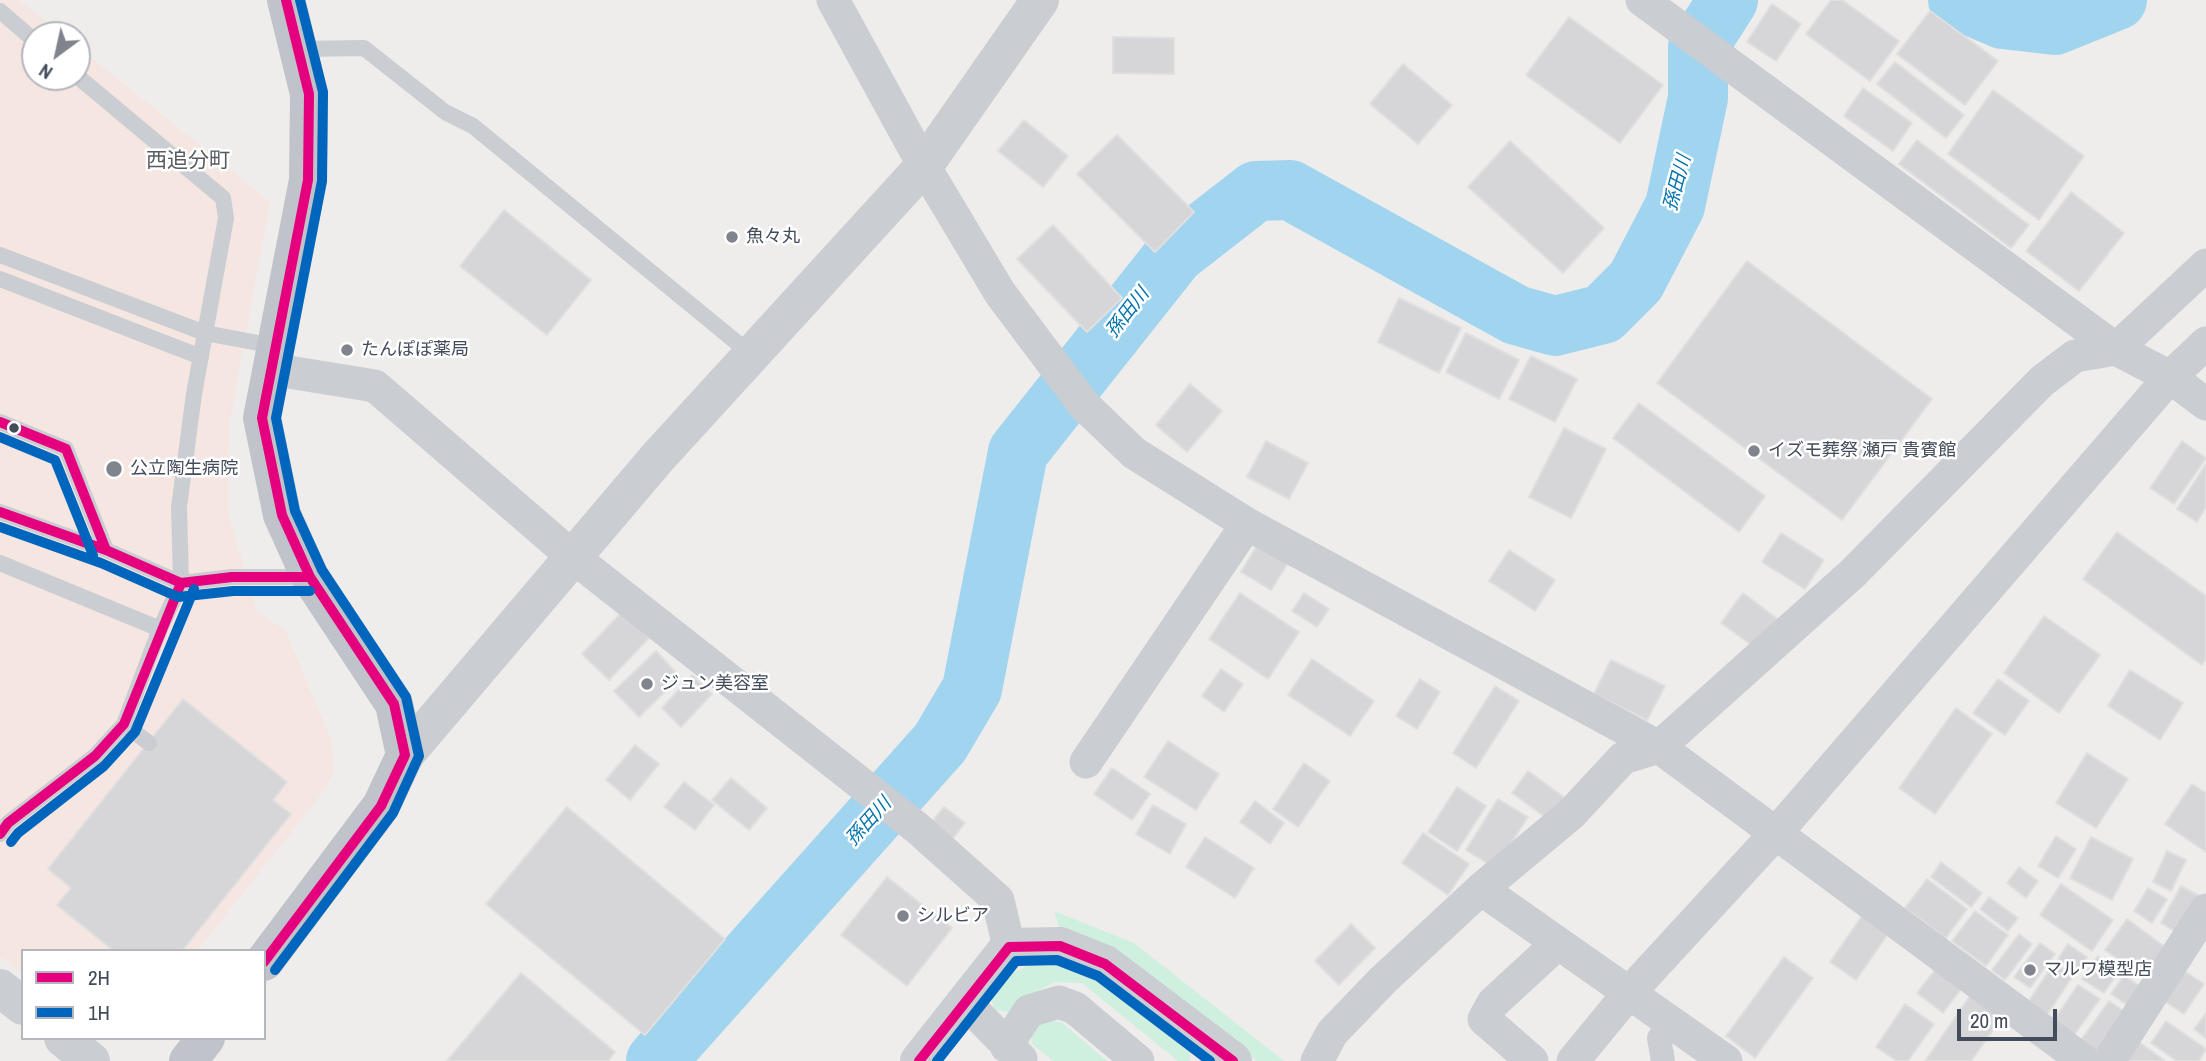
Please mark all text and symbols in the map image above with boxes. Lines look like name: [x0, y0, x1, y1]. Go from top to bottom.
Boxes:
north arrow: [21, 21, 91, 91]
text: N: [34, 58, 57, 86]
district label: 西追分町: [146, 148, 230, 174]
water label: 孫田川: [1660, 153, 1696, 213]
place label: 魚々丸: [746, 226, 800, 248]
marker: 魚々丸: [724, 229, 740, 245]
water label: 孫田川: [1101, 284, 1155, 342]
place label: たんぽぽ薬局: [361, 339, 469, 361]
marker: たんぽぽ薬局: [339, 342, 355, 358]
unlabelled marker: [7, 421, 21, 435]
place label: イズモ葬祭 瀬戸 貴賓館: [1768, 440, 1956, 462]
marker: イズモ葬祭 瀬戸 貴賓館: [1746, 443, 1762, 459]
place label: 公立陶生病院: [130, 458, 238, 480]
marker: 公立陶生病院: [104, 459, 124, 479]
place label: ジュン美容室: [661, 673, 769, 695]
marker: ジュン美容室: [639, 676, 655, 692]
water label: 孫田川: [841, 793, 897, 851]
place label: シルビア: [917, 905, 989, 927]
marker: シルビア: [895, 908, 911, 924]
legend: [21, 949, 266, 1040]
place label: マルワ模型店: [2044, 959, 2152, 981]
marker: マルワ模型店: [2022, 962, 2038, 978]
text: 2H: [88, 963, 110, 992]
scale bar: [1961, 995, 2061, 1038]
text: 1H: [88, 998, 110, 1027]
text: 20 m: [1970, 1006, 2008, 1035]

